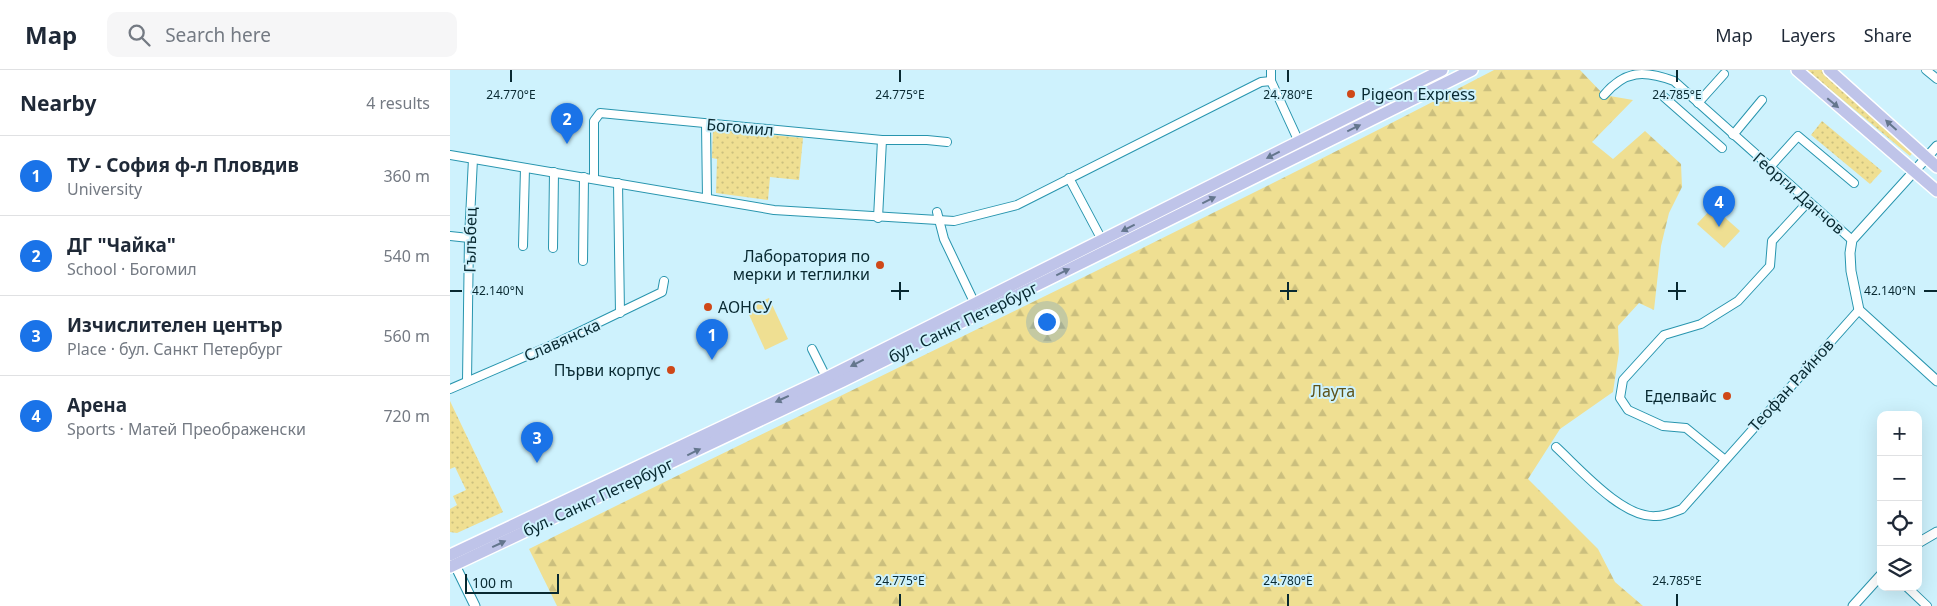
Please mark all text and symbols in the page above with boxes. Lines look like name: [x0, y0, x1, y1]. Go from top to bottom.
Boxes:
search box: [107, 12, 457, 57]
text: Map: [25, 18, 77, 51]
icon: search: [125, 21, 153, 49]
text: Search here: [165, 22, 271, 48]
text: Map: [1715, 23, 1753, 47]
text: Layers: [1781, 23, 1836, 47]
text: Share: [1864, 23, 1912, 47]
place label: Pigeon Express: [1361, 83, 1475, 105]
text: 24.770°E: [486, 86, 536, 103]
text: 24.775°E: [875, 86, 925, 103]
text: 24.780°E: [1263, 86, 1313, 103]
text: 24.785°E: [1652, 86, 1702, 103]
marker: Pigeon Express: [1345, 88, 1357, 100]
text: Nearby: [20, 89, 96, 117]
text: 4 results: [366, 92, 430, 114]
one-way arrow: [1826, 97, 1839, 108]
pin: 2: [551, 103, 583, 144]
street label: Богомил: [706, 113, 774, 141]
one-way arrow: [1885, 119, 1897, 131]
one-way arrow: [1347, 124, 1361, 132]
street label: Георги Данчов: [1748, 147, 1850, 239]
one-way arrow: [1266, 151, 1280, 159]
text: ТУ - София ф-л Пловдив: [67, 152, 299, 178]
text: 1: [31, 165, 41, 187]
text: 360 m: [383, 165, 430, 187]
text: University: [67, 178, 142, 200]
pin: 4: [1703, 186, 1735, 227]
one-way arrow: [1201, 196, 1216, 204]
street label: Гълъбец: [458, 207, 482, 273]
one-way arrow: [1121, 224, 1135, 232]
text: ДГ "Чайка": [67, 232, 176, 258]
text: 2: [31, 245, 41, 267]
text: 540 m: [383, 245, 430, 267]
place label: Лаборатория по мерки и теглилки: [733, 245, 870, 285]
text: School · Богомил: [67, 258, 197, 280]
marker: Лаборатория по мерки и теглилки: [874, 259, 886, 271]
one-way arrow: [1056, 268, 1070, 276]
street label: бул. Санкт Петербург: [885, 276, 1041, 368]
text: 42.140°N: [472, 282, 524, 299]
text: 42.140°N: [1864, 282, 1916, 299]
place label: АОНСУ: [718, 296, 772, 318]
marker: АОНСУ: [702, 301, 714, 313]
your location: [1034, 309, 1060, 335]
text: Изчислителен център: [67, 312, 282, 338]
street label: Славянска: [520, 313, 604, 367]
pin: 1: [696, 319, 728, 360]
text: 3: [31, 325, 41, 347]
text: 560 m: [383, 325, 430, 347]
street label: Теофан Райнов: [1743, 334, 1839, 436]
text: Place · бул. Санкт Петербург: [67, 338, 283, 360]
place label: Първи корпус: [554, 359, 661, 381]
one-way arrow: [850, 359, 864, 367]
marker: Първи корпус: [665, 364, 677, 376]
park label: Лаута: [1311, 380, 1355, 402]
place label: Еделвайс: [1644, 385, 1717, 407]
marker: Еделвайс: [1721, 390, 1733, 402]
text: Арена: [67, 392, 127, 418]
one-way arrow: [775, 395, 789, 403]
text: 4: [31, 405, 41, 427]
text: 720 m: [383, 405, 430, 427]
map controls: [1877, 411, 1922, 591]
button: +: [1877, 411, 1922, 456]
text: Sports · Матей Преображенски: [67, 418, 306, 440]
pin: 3: [521, 422, 553, 463]
one-way arrow: [687, 448, 701, 456]
street label: бул. Санкт Петербург: [519, 452, 677, 542]
button: −: [1877, 456, 1922, 501]
button: locate: [1877, 501, 1922, 546]
one-way arrow: [492, 539, 507, 548]
button: layers: [1877, 546, 1922, 591]
scale bar: [465, 571, 559, 594]
text: 24.775°E: [875, 572, 925, 589]
text: 24.780°E: [1263, 572, 1313, 589]
text: 24.785°E: [1652, 572, 1702, 589]
text: 100 m: [472, 573, 513, 592]

